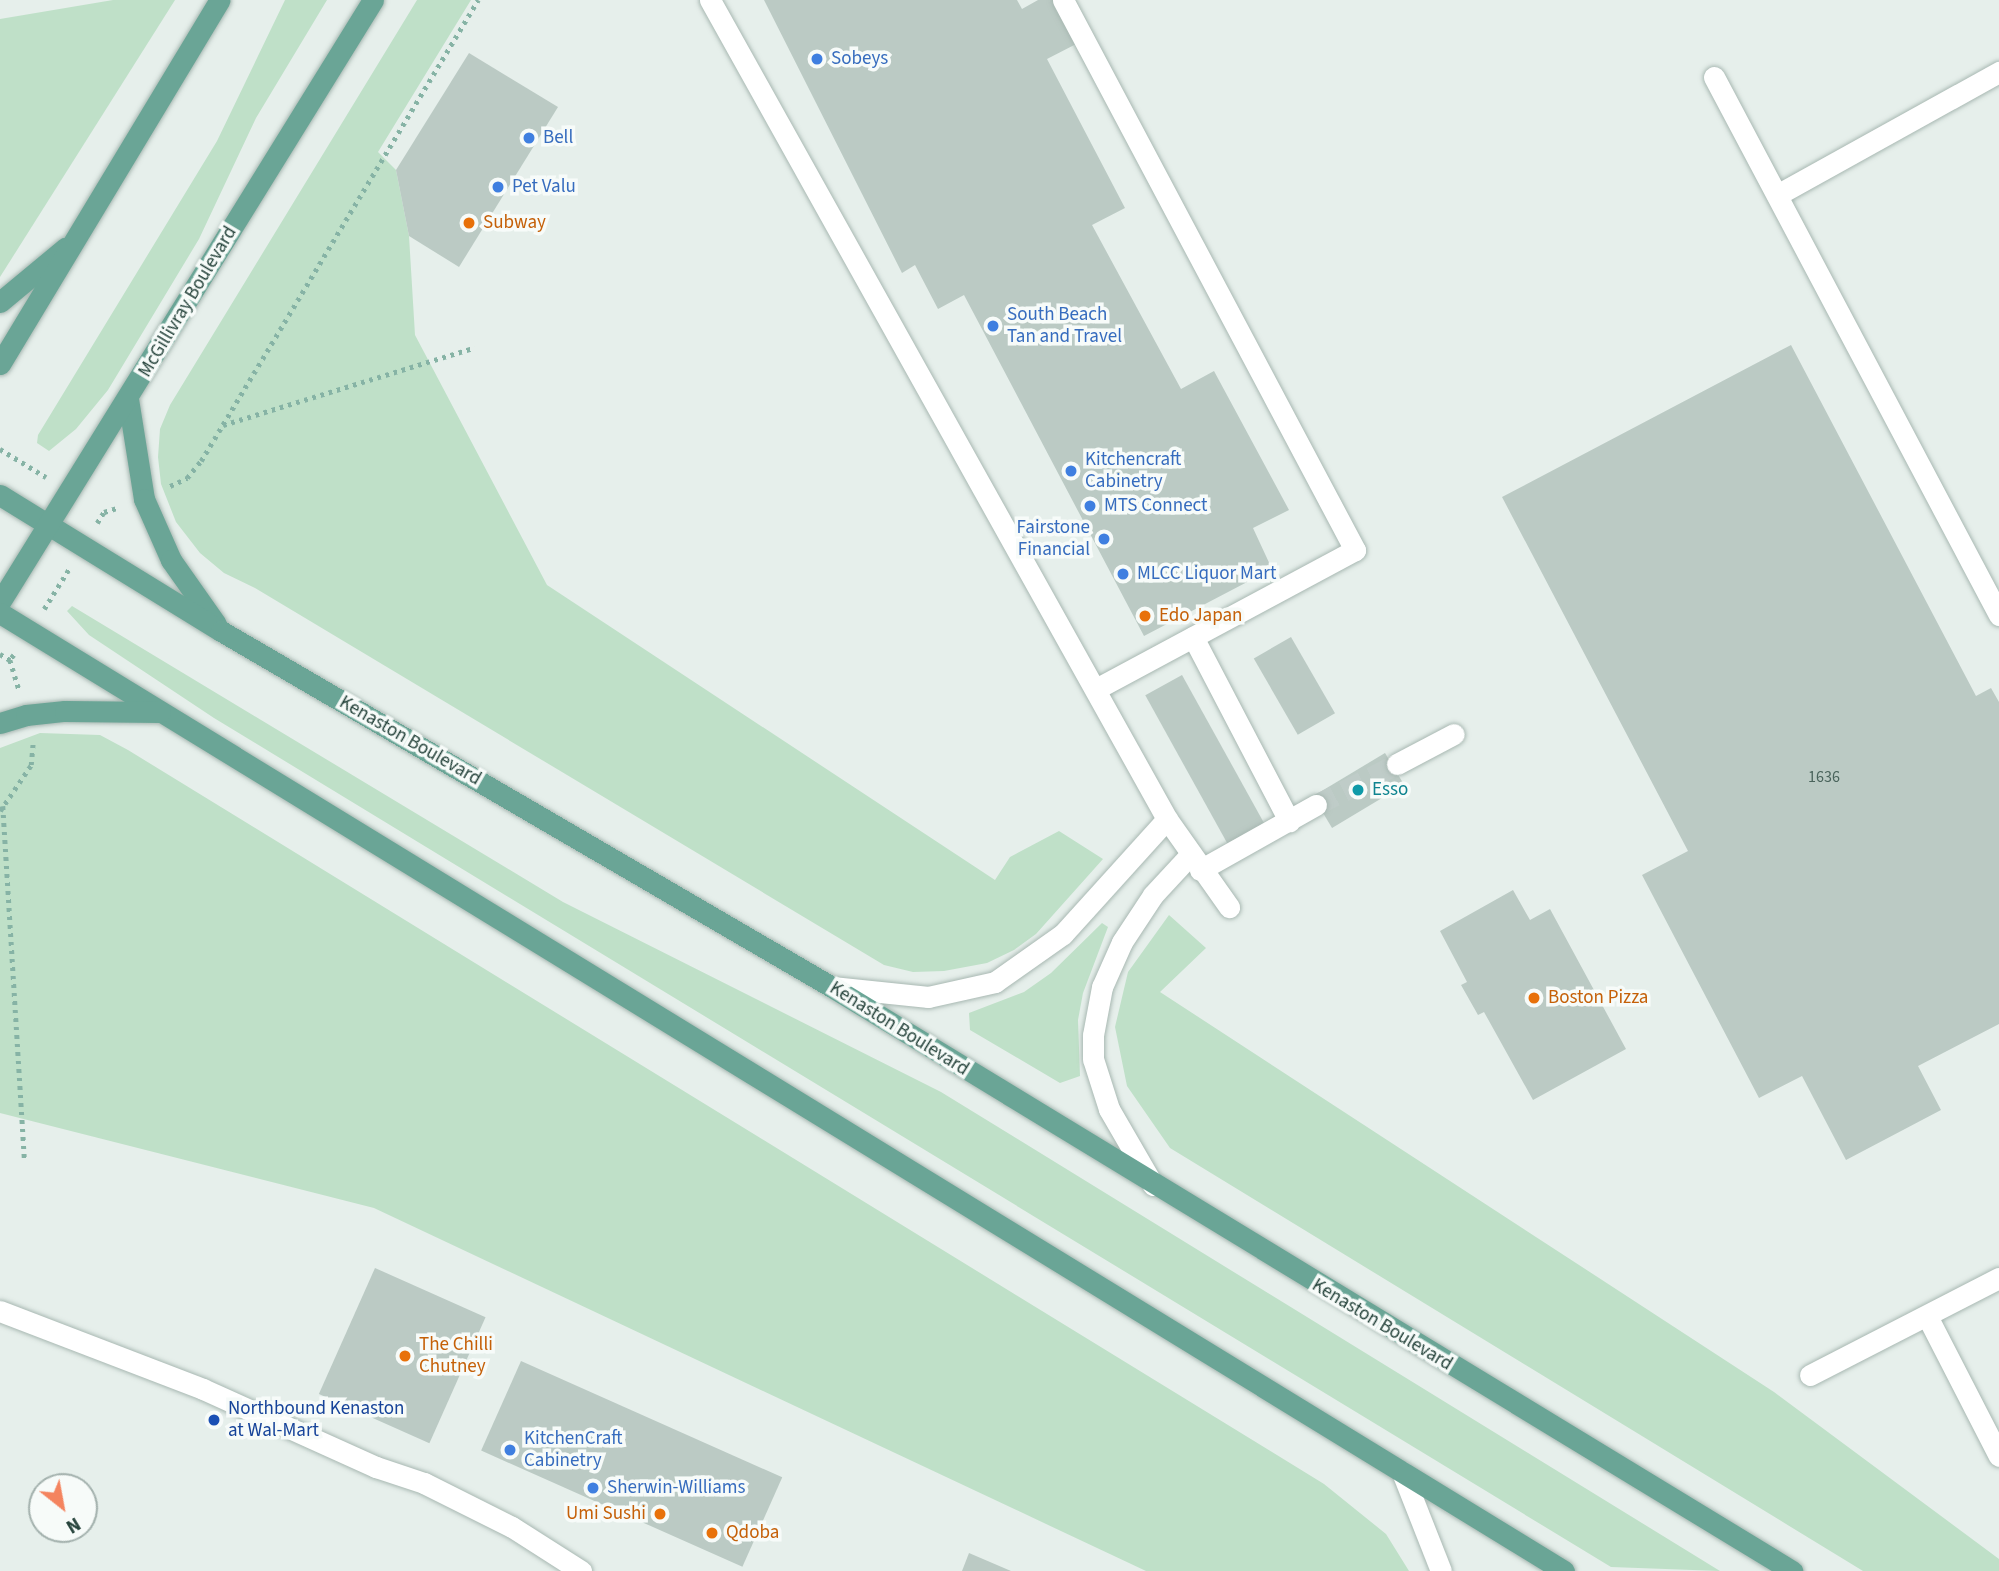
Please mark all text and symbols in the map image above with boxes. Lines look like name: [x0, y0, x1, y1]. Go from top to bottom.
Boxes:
place label: Sobeys: [831, 48, 888, 70]
marker: Sobeys: [809, 51, 825, 67]
place label: Bell: [543, 127, 573, 149]
marker: Bell: [521, 130, 537, 146]
place label: Pet Valu: [512, 176, 576, 198]
marker: Pet Valu: [490, 179, 506, 195]
place label: Subway: [483, 212, 546, 234]
marker: Subway: [461, 215, 477, 231]
street label: McGillivray Boulevard: [134, 223, 242, 381]
place label: South Beach Tan and Travel: [1007, 304, 1122, 348]
marker: South Beach Tan and Travel: [985, 318, 1001, 334]
place label: Kitchencraft Cabinetry: [1085, 449, 1181, 493]
marker: Kitchencraft Cabinetry: [1063, 463, 1079, 479]
place label: MTS Connect: [1104, 495, 1207, 517]
marker: MTS Connect: [1082, 498, 1098, 514]
place label: Fairstone Financial: [1017, 517, 1090, 561]
marker: Fairstone Financial: [1096, 531, 1112, 547]
place label: MLCC Liquor Mart: [1137, 563, 1276, 585]
marker: MLCC Liquor Mart: [1115, 566, 1131, 582]
place label: Edo Japan: [1159, 605, 1242, 627]
marker: Edo Japan: [1137, 608, 1153, 624]
street label: Kenaston Boulevard: [335, 691, 485, 791]
house number: 1636: [1808, 767, 1840, 787]
place label: Esso: [1372, 779, 1408, 801]
marker: Esso: [1350, 782, 1366, 798]
street label: Kenaston Boulevard: [825, 977, 973, 1081]
place label: Boston Pizza: [1548, 987, 1648, 1009]
marker: Boston Pizza: [1526, 990, 1542, 1006]
street label: Kenaston Boulevard: [1308, 1274, 1456, 1376]
place label: The Chilli Chutney: [419, 1334, 493, 1378]
marker: The Chilli Chutney: [397, 1348, 413, 1364]
place label: Northbound Kenaston at Wal-Mart: [228, 1398, 405, 1442]
marker: Northbound Kenaston at Wal-Mart: [206, 1412, 222, 1428]
place label: KitchenCraft Cabinetry: [524, 1428, 623, 1472]
marker: KitchenCraft Cabinetry: [502, 1442, 518, 1458]
north arrow: [28, 1473, 98, 1543]
place label: Sherwin-Williams: [607, 1477, 746, 1499]
marker: Sherwin-Williams: [585, 1480, 601, 1496]
place label: Umi Sushi: [566, 1503, 646, 1525]
marker: Umi Sushi: [652, 1506, 668, 1522]
text: N: [61, 1510, 85, 1540]
place label: Qdoba: [726, 1522, 779, 1544]
marker: Qdoba: [704, 1525, 720, 1541]

